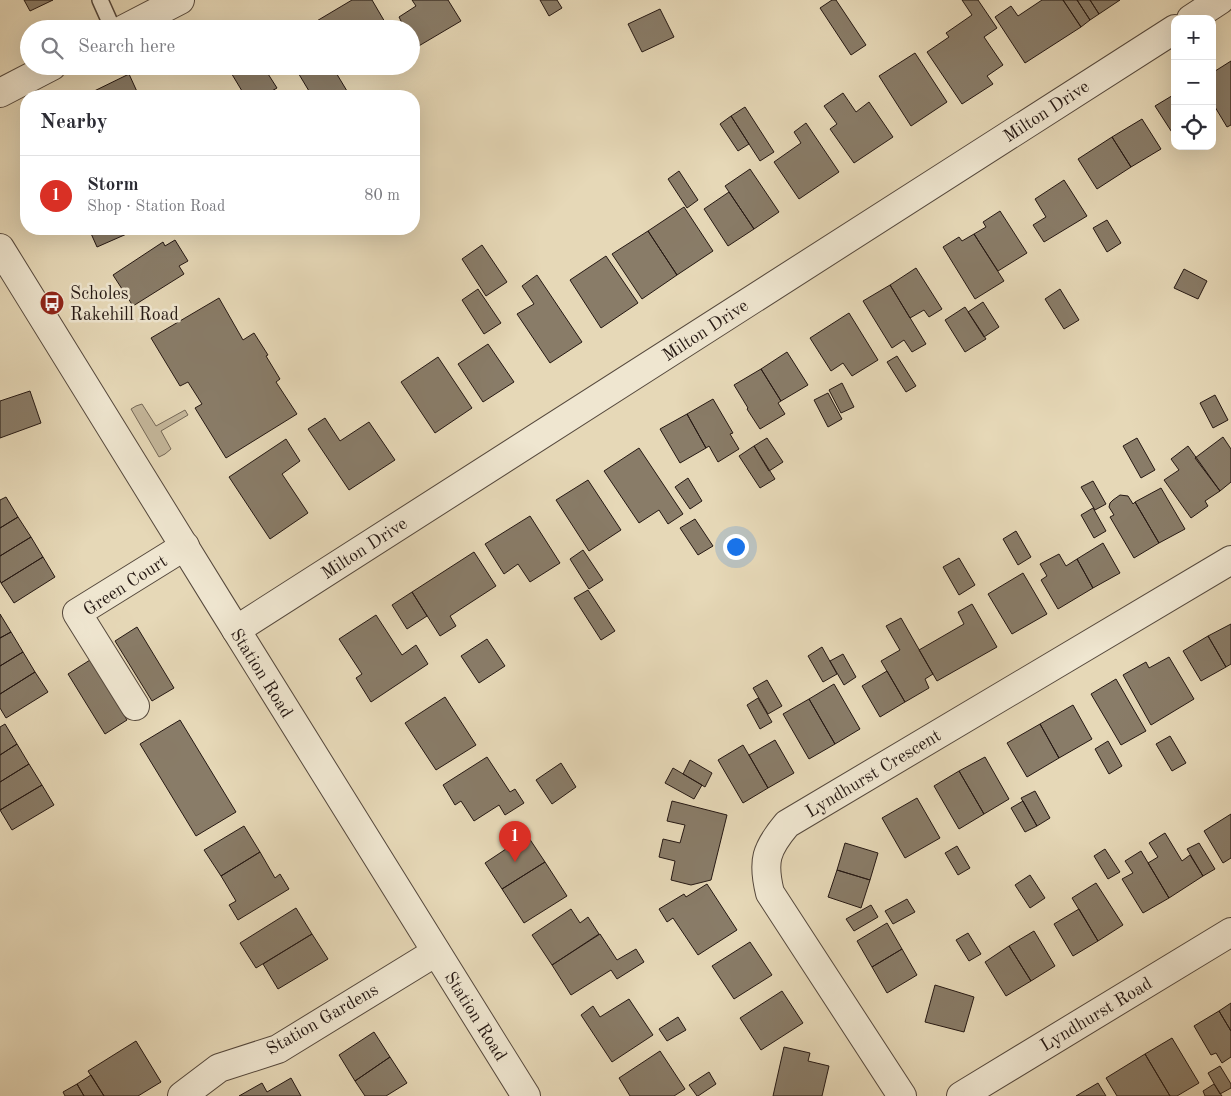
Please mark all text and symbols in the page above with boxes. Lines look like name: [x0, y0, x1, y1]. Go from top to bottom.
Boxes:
map controls: [1171, 15, 1216, 150]
button: +: [1171, 15, 1216, 60]
search box: [20, 20, 420, 75]
icon: search: [38, 34, 66, 62]
text: Search here: [78, 38, 175, 57]
button: −: [1171, 60, 1216, 105]
street label: Milton Drive: [1001, 78, 1093, 146]
button: locate: [1171, 105, 1216, 150]
text: Nearby: [40, 112, 108, 133]
text: Storm: [87, 176, 139, 195]
text: 1: [51, 188, 61, 204]
text: 80 m: [364, 188, 400, 204]
text: Shop · Station Road: [87, 199, 225, 215]
place label: Scholes Rakehill Road: [70, 285, 179, 324]
bus stop icon: Scholes Rakehill Road: [39, 290, 65, 316]
street label: Milton Drive: [660, 297, 752, 365]
street label: Milton Drive: [319, 515, 411, 583]
your location: [723, 534, 749, 560]
street label: Green Court: [80, 552, 171, 620]
street label: Station Road: [227, 626, 296, 721]
street label: Lyndhurst Crescent: [803, 726, 944, 821]
pin: 1: [499, 821, 531, 862]
street label: Station Road: [441, 969, 510, 1064]
street label: Lyndhurst Road: [1038, 974, 1155, 1055]
street label: Station Gardens: [264, 981, 382, 1059]

